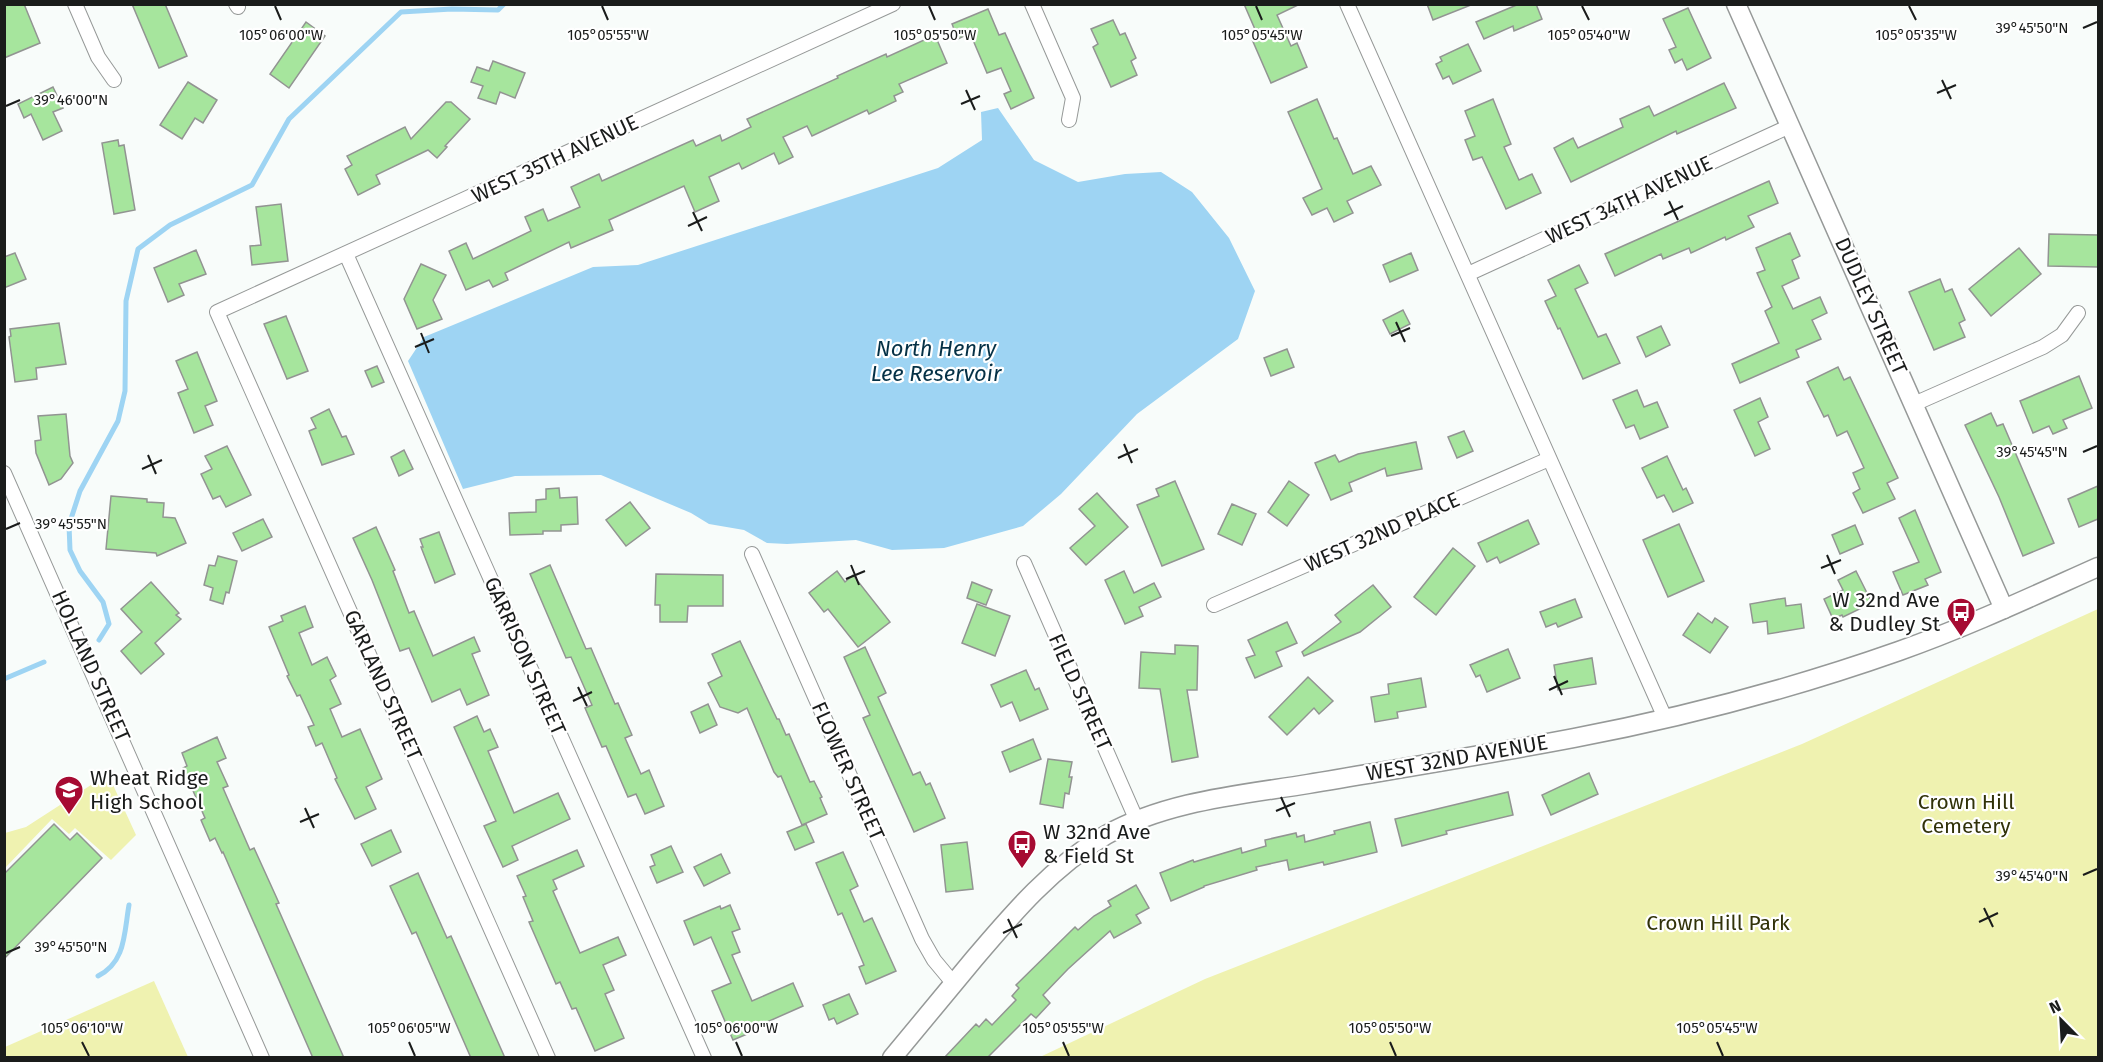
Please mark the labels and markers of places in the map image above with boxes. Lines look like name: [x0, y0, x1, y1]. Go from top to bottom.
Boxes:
place label: W 32nd Ave & Dudley St: [1828, 587, 1940, 637]
bus stop icon: W 32nd Ave & Dudley St: [1945, 596, 1977, 638]
place label: Wheat Ridge High School: [90, 765, 209, 815]
school or university icon: Wheat Ridge High School: [53, 774, 85, 816]
place label: W 32nd Ave & Field St: [1043, 819, 1151, 869]
bus stop icon: W 32nd Ave & Field St: [1006, 828, 1038, 870]

